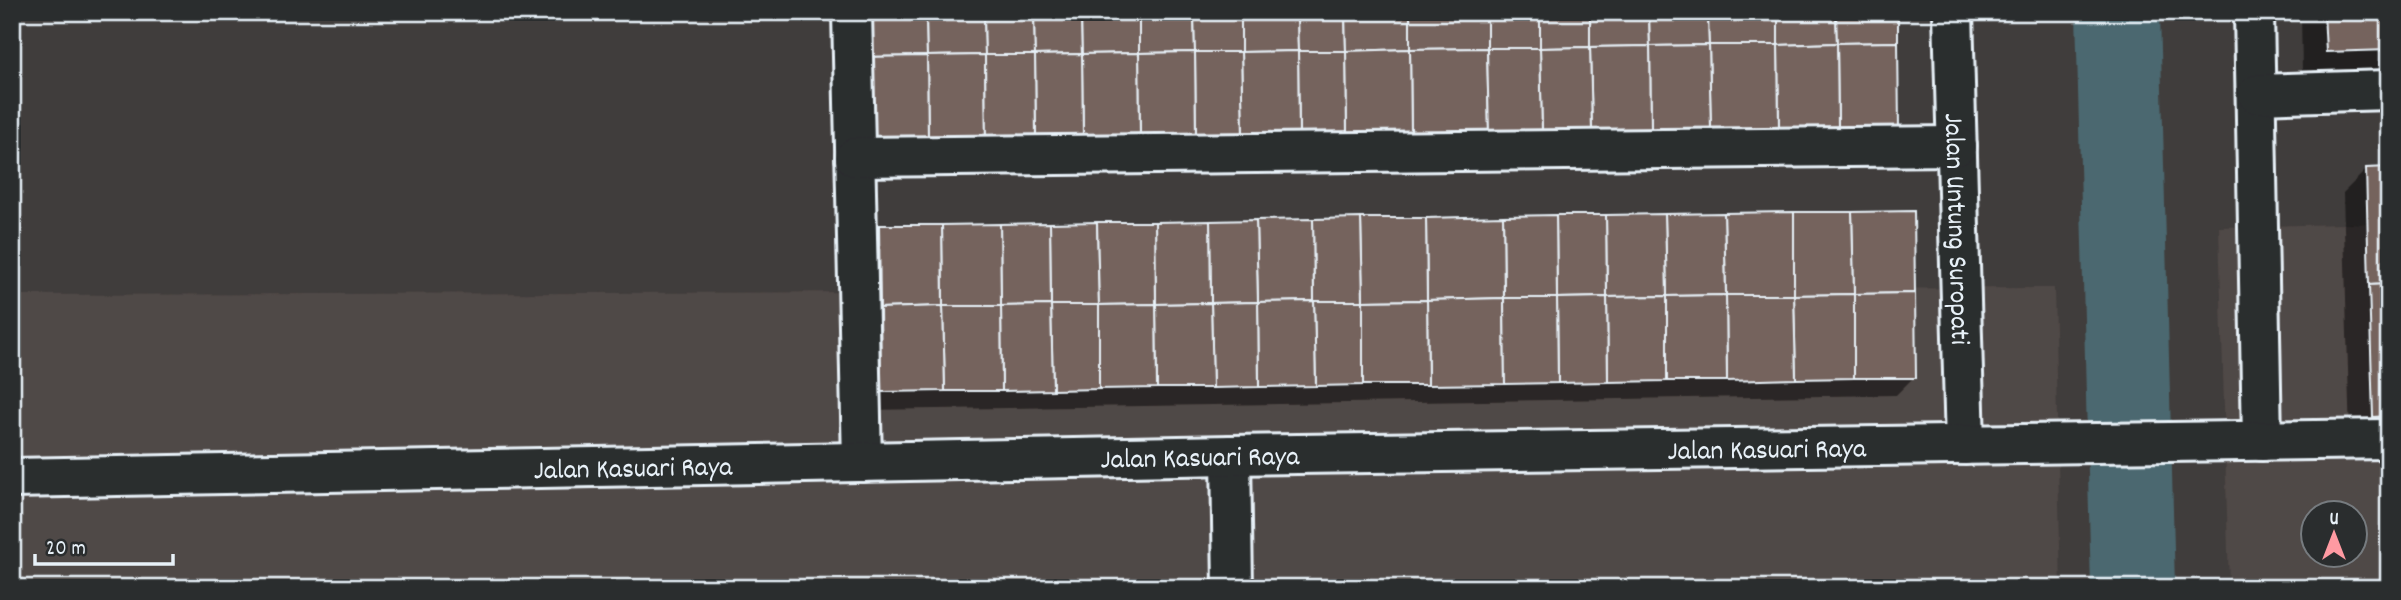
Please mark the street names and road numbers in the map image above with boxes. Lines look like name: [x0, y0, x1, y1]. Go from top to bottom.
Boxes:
street label: Jalan Untung Suropati: [1931, 113, 1977, 345]
street label: Jalan Kasuari Raya: [1667, 431, 1867, 474]
street label: Jalan Kasuari Raya: [1100, 439, 1300, 482]
street label: Jalan Kasuari Raya: [533, 449, 734, 493]

